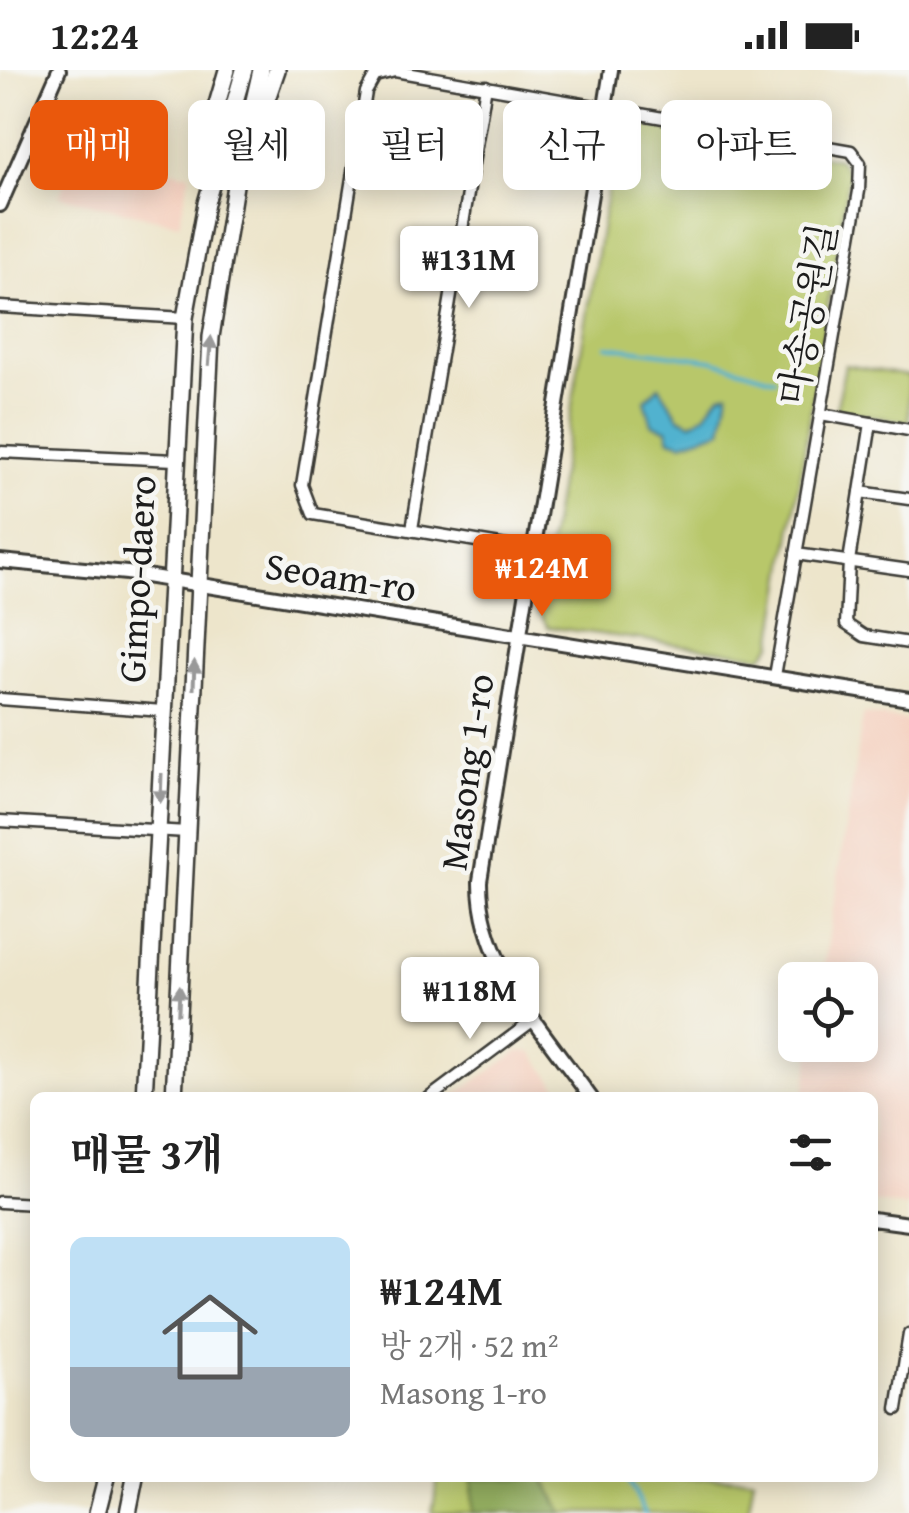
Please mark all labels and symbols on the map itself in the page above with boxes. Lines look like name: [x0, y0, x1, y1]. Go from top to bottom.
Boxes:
street label: 마송공원길: [764, 219, 851, 409]
pin: ₩131M: [399, 226, 539, 311]
one-way arrow: [203, 334, 219, 366]
street label: Gimpo-daero: [103, 474, 169, 684]
pin: ₩124M: [472, 534, 612, 619]
street label: Seoam-ro: [262, 536, 421, 616]
one-way arrow: [186, 659, 202, 691]
street label: Masong 1-ro: [425, 670, 508, 874]
one-way arrow: [152, 773, 168, 805]
pin: ₩118M: [400, 957, 540, 1042]
one-way arrow: [171, 984, 187, 1016]

